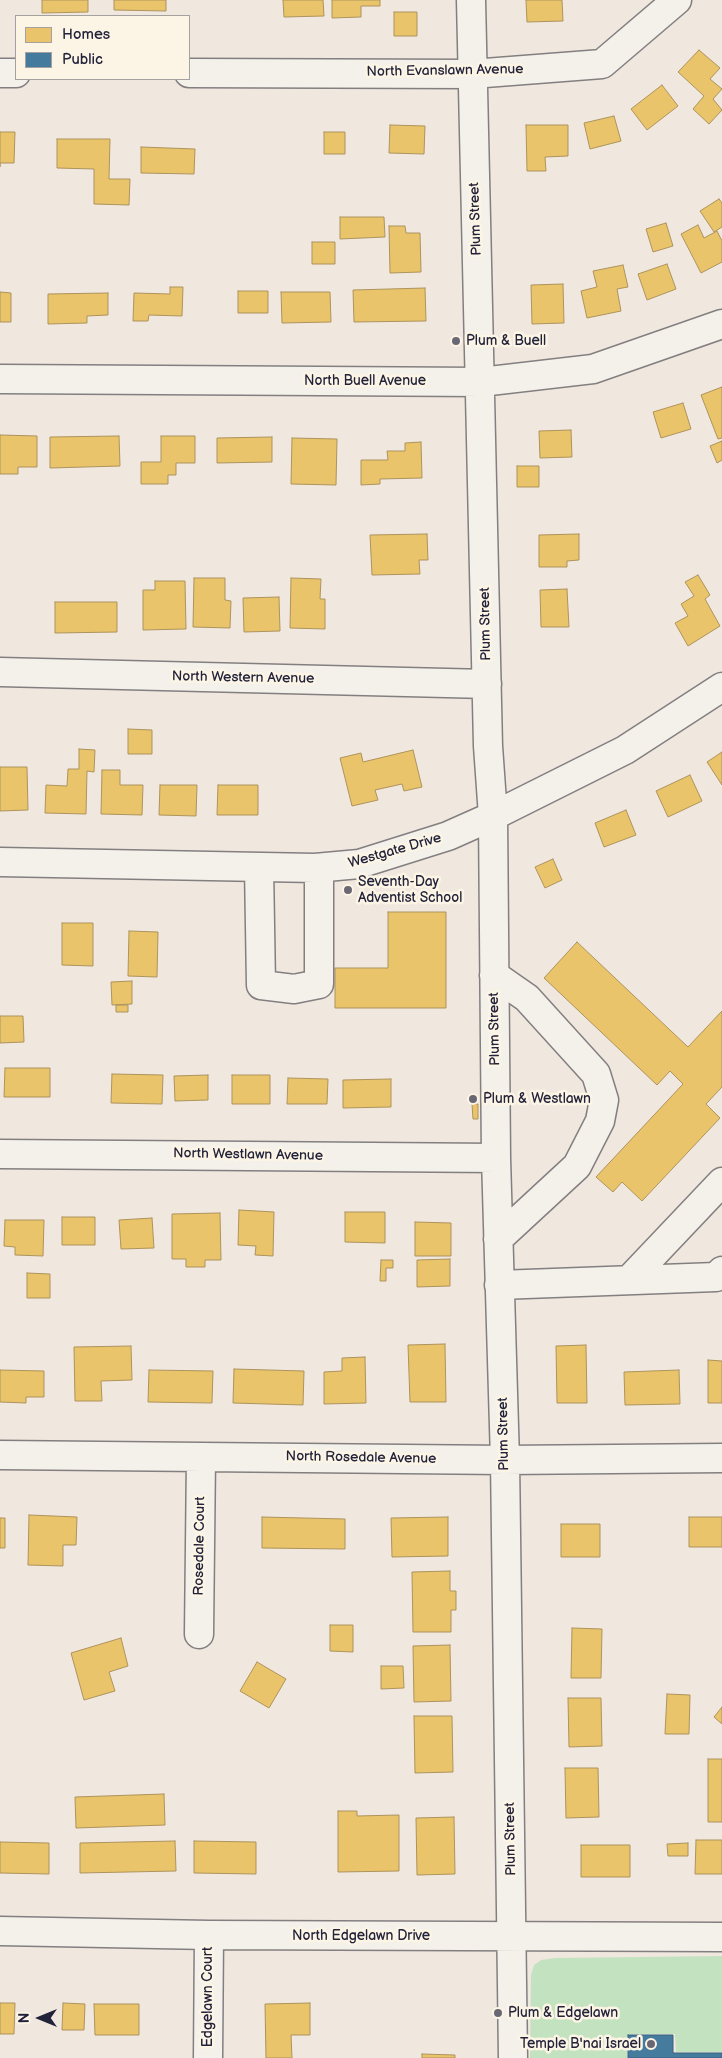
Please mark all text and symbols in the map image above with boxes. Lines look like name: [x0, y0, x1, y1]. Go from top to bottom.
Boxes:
legend: [15, 15, 190, 80]
text: Homes: [62, 25, 110, 44]
text: Public: [62, 50, 103, 69]
street label: North Evanslawn Avenue: [366, 61, 524, 81]
street label: Plum Street: [466, 182, 486, 256]
place label: Plum & Buell: [466, 333, 546, 349]
marker: Plum & Buell: [450, 335, 462, 347]
street label: North Buell Avenue: [304, 373, 426, 389]
street label: Plum Street: [477, 587, 495, 661]
street label: North Western Avenue: [172, 668, 314, 688]
street label: Westgate Drive: [347, 830, 443, 872]
place label: Seventh-Day Adventist School: [358, 874, 462, 906]
marker: Seventh-Day Adventist School: [342, 884, 354, 896]
street label: Plum Street: [486, 992, 504, 1066]
place label: Plum & Westlawn: [483, 1091, 591, 1107]
marker: Plum & Westlawn: [467, 1093, 479, 1105]
street label: North Westlawn Avenue: [173, 1145, 323, 1165]
street label: Plum Street: [495, 1397, 513, 1471]
street label: North Rosedale Avenue: [286, 1448, 436, 1468]
street label: Rosedale Court: [191, 1496, 209, 1596]
street label: Plum Street: [502, 1802, 520, 1876]
street label: North Edgelawn Drive: [292, 1928, 430, 1944]
street label: Edgelawn Court: [200, 1947, 216, 2047]
north arrow: [15, 1993, 65, 2043]
place label: Plum & Edgelawn: [508, 2005, 618, 2021]
marker: Plum & Edgelawn: [492, 2007, 504, 2019]
text: N: [16, 2013, 33, 2023]
place label: Temple B'nai Israel: [520, 2036, 641, 2052]
marker: Temple B'nai Israel: [645, 2038, 657, 2050]

